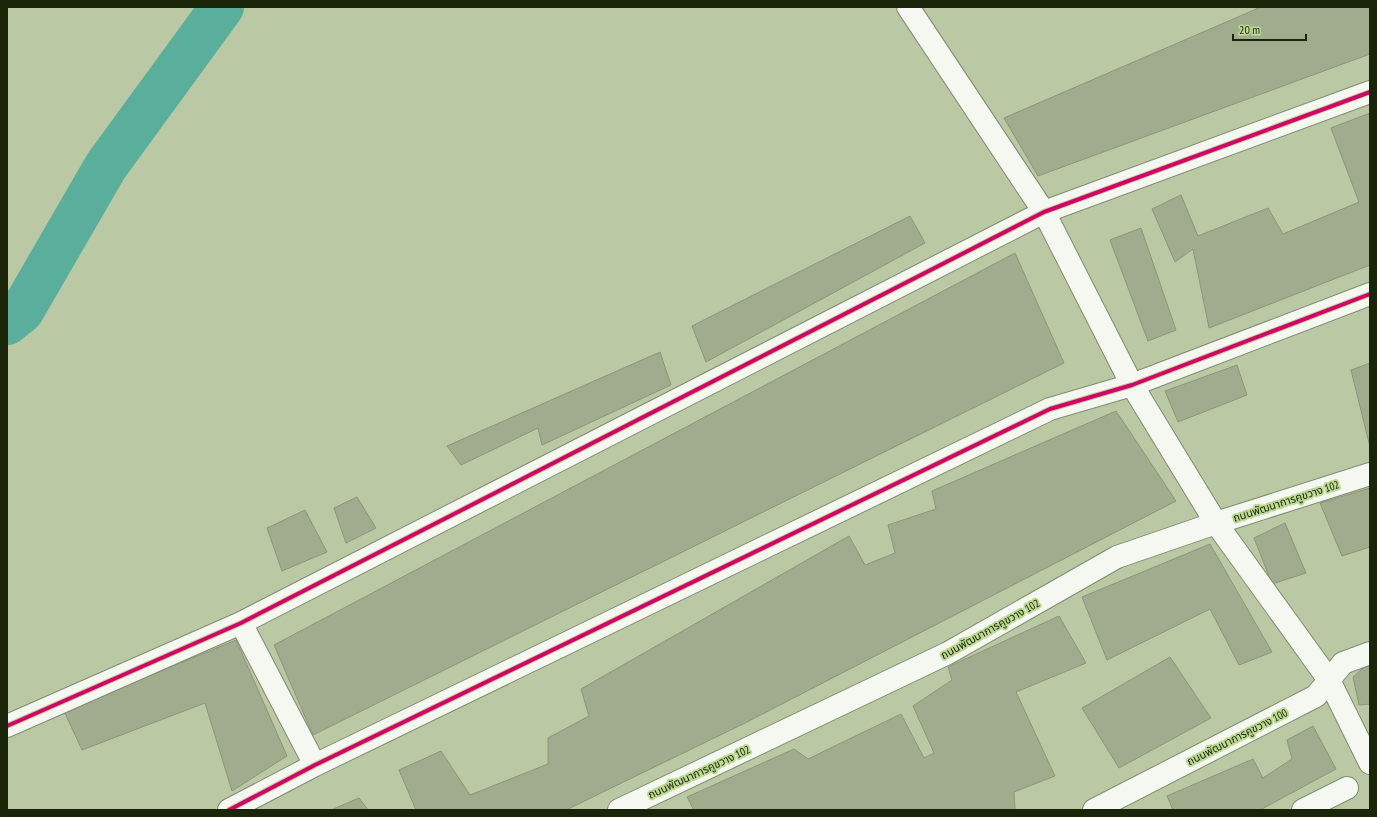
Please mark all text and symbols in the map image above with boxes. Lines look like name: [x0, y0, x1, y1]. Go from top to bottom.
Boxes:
scale bar: [1233, 16, 1306, 42]
text: 20 m: [1239, 22, 1260, 37]
street label: ถนนพัฒนาการคูขวาง 102: [1231, 477, 1341, 525]
street label: ถนนพัฒนาการคูขวาง 102: [938, 596, 1042, 662]
street label: ถนนพัฒนาการคูขวาง 100: [1184, 706, 1290, 768]
street label: ถนนพัฒนาการคูขวาง 102: [646, 742, 752, 802]

